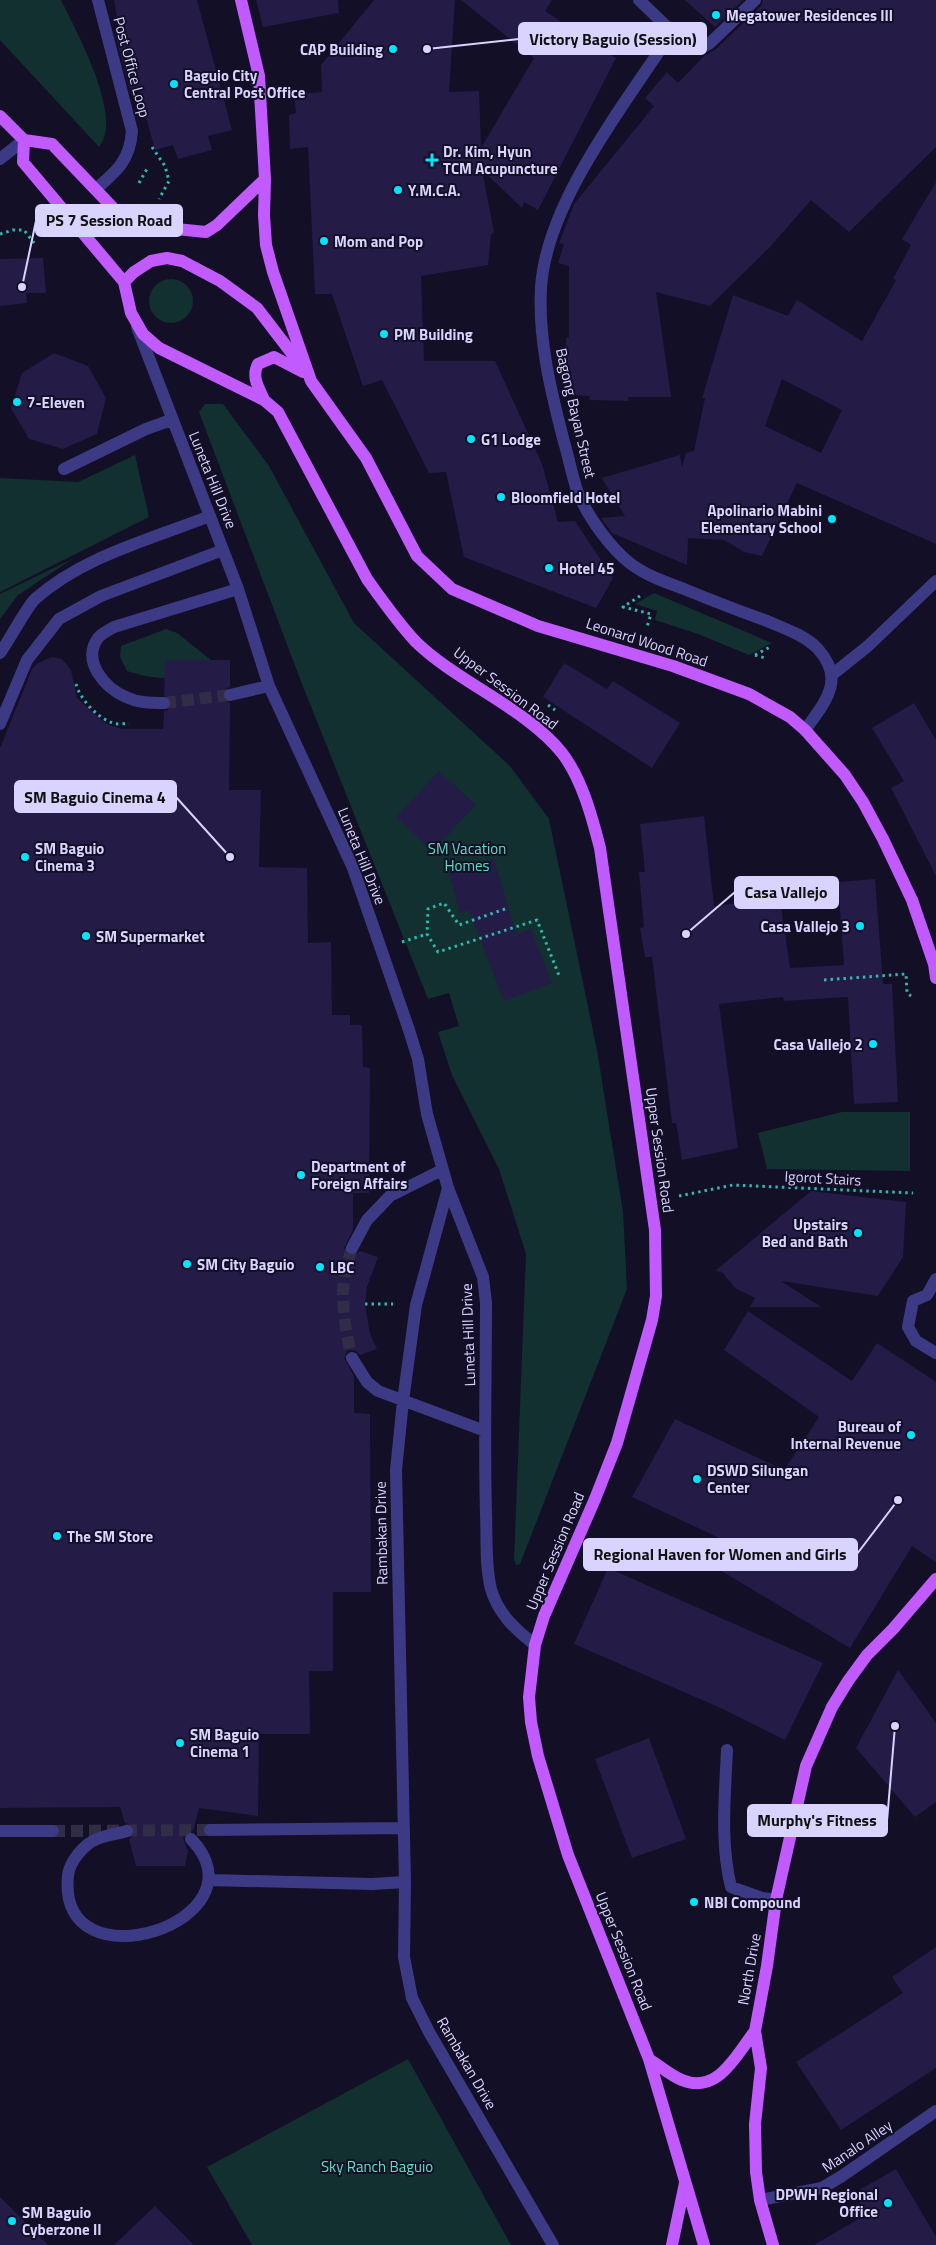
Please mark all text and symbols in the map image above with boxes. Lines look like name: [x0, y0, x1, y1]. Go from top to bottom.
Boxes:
place label: Megatower Residences III: [726, 4, 893, 27]
marker: Megatower Residences III: [710, 9, 722, 21]
street label: Post Office Loop: [107, 14, 157, 120]
callout: Victory Baguio (Session): [519, 23, 706, 54]
text: Victory Baguio (Session): [529, 27, 697, 51]
place label: CAP Building: [300, 38, 383, 61]
marker: CAP Building: [387, 43, 399, 55]
place label: Baguio City Central Post Office: [184, 64, 306, 104]
marker: Baguio City Central Post Office: [168, 78, 180, 90]
place label: Dr. Kim, Hyun TCM Acupuncture: [443, 140, 558, 180]
marker: Dr. Kim, Hyun TCM Acupuncture: [425, 153, 439, 167]
place label: Y.M.C.A.: [408, 179, 461, 202]
marker: Y.M.C.A.: [392, 184, 404, 196]
callout: PS 7 Session Road: [36, 205, 182, 236]
text: PS 7 Session Road: [46, 208, 172, 232]
place label: Mom and Pop: [334, 230, 423, 253]
marker: Mom and Pop: [318, 235, 330, 247]
place label: PM Building: [394, 323, 473, 346]
marker: PM Building: [378, 328, 390, 340]
street label: Bagong Bayan Street: [550, 346, 602, 481]
place label: 7-Eleven: [27, 391, 85, 414]
marker: 7-Eleven: [11, 396, 23, 408]
street label: Luneta Hill Drive: [183, 428, 243, 532]
place label: G1 Lodge: [481, 428, 541, 451]
marker: G1 Lodge: [465, 433, 477, 445]
place label: Bloomfield Hotel: [511, 486, 620, 509]
marker: Bloomfield Hotel: [495, 491, 507, 503]
place label: Apolinario Mabini Elementary School: [701, 499, 822, 539]
marker: Apolinario Mabini Elementary School: [826, 513, 838, 525]
place label: Hotel 45: [559, 557, 614, 580]
marker: Hotel 45: [543, 562, 555, 574]
street label: Leonard Wood Road: [583, 611, 711, 673]
street label: Upper Session Road: [449, 641, 563, 735]
callout: SM Baguio Cinema 4: [15, 781, 176, 812]
text: SM Baguio Cinema 4: [24, 785, 166, 809]
street label: Luneta Hill Drive: [332, 804, 392, 908]
place label: SM Baguio Cinema 3: [35, 837, 104, 877]
park label: SM Vacation Homes: [428, 837, 506, 877]
marker: SM Baguio Cinema 3: [19, 851, 31, 863]
callout: Casa Vallejo: [735, 877, 838, 908]
text: Casa Vallejo: [744, 880, 828, 904]
place label: Casa Vallejo 3: [760, 915, 850, 938]
marker: Casa Vallejo 3: [854, 920, 866, 932]
place label: SM Supermarket: [96, 925, 205, 948]
marker: SM Supermarket: [80, 930, 92, 942]
place label: Casa Vallejo 2: [773, 1033, 863, 1056]
marker: Casa Vallejo 2: [867, 1038, 879, 1050]
street label: Upper Session Road: [640, 1086, 680, 1214]
place label: Department of Foreign Affairs: [311, 1155, 407, 1195]
street label: Igorot Stairs: [784, 1165, 862, 1191]
marker: Department of Foreign Affairs: [295, 1169, 307, 1181]
place label: Upstairs Bed and Bath: [762, 1213, 848, 1253]
marker: Upstairs Bed and Bath: [852, 1227, 864, 1239]
place label: SM City Baguio: [197, 1253, 295, 1276]
place label: LBC: [330, 1256, 354, 1279]
marker: SM City Baguio: [181, 1258, 193, 1270]
marker: LBC: [314, 1261, 326, 1273]
street label: Luneta Hill Drive: [455, 1283, 481, 1387]
place label: Bureau of Internal Revenue: [790, 1415, 902, 1455]
marker: Bureau of Internal Revenue: [905, 1429, 917, 1441]
place label: DSWD Silungan Center: [707, 1459, 808, 1499]
marker: DSWD Silungan Center: [691, 1473, 703, 1485]
street label: Rambakan Drive: [369, 1481, 393, 1585]
street label: Upper Session Road: [520, 1488, 590, 1614]
place label: The SM Store: [67, 1525, 154, 1548]
marker: The SM Store: [51, 1530, 63, 1542]
callout: Regional Haven for Women and Girls: [584, 1539, 857, 1570]
text: Regional Haven for Women and Girls: [593, 1542, 847, 1566]
place label: SM Baguio Cinema 1: [190, 1723, 259, 1763]
marker: SM Baguio Cinema 1: [174, 1737, 186, 1749]
callout: Murphy's Fitness: [748, 1805, 887, 1836]
text: Murphy's Fitness: [757, 1808, 877, 1832]
street label: Upper Session Road: [590, 1888, 658, 2014]
place label: NBI Compound: [704, 1891, 801, 1914]
marker: NBI Compound: [688, 1896, 700, 1908]
street label: North Drive: [731, 1931, 767, 2007]
street label: Rambakan Drive: [431, 2012, 503, 2114]
street label: Manalo Alley: [817, 2114, 897, 2178]
park label: Sky Ranch Baguio: [321, 2155, 433, 2178]
place label: DPWH Regional Office: [775, 2183, 878, 2223]
marker: DPWH Regional Office: [882, 2197, 894, 2209]
place label: SM Baguio Cyberzone II: [22, 2201, 102, 2241]
marker: SM Baguio Cyberzone II: [6, 2215, 18, 2227]

